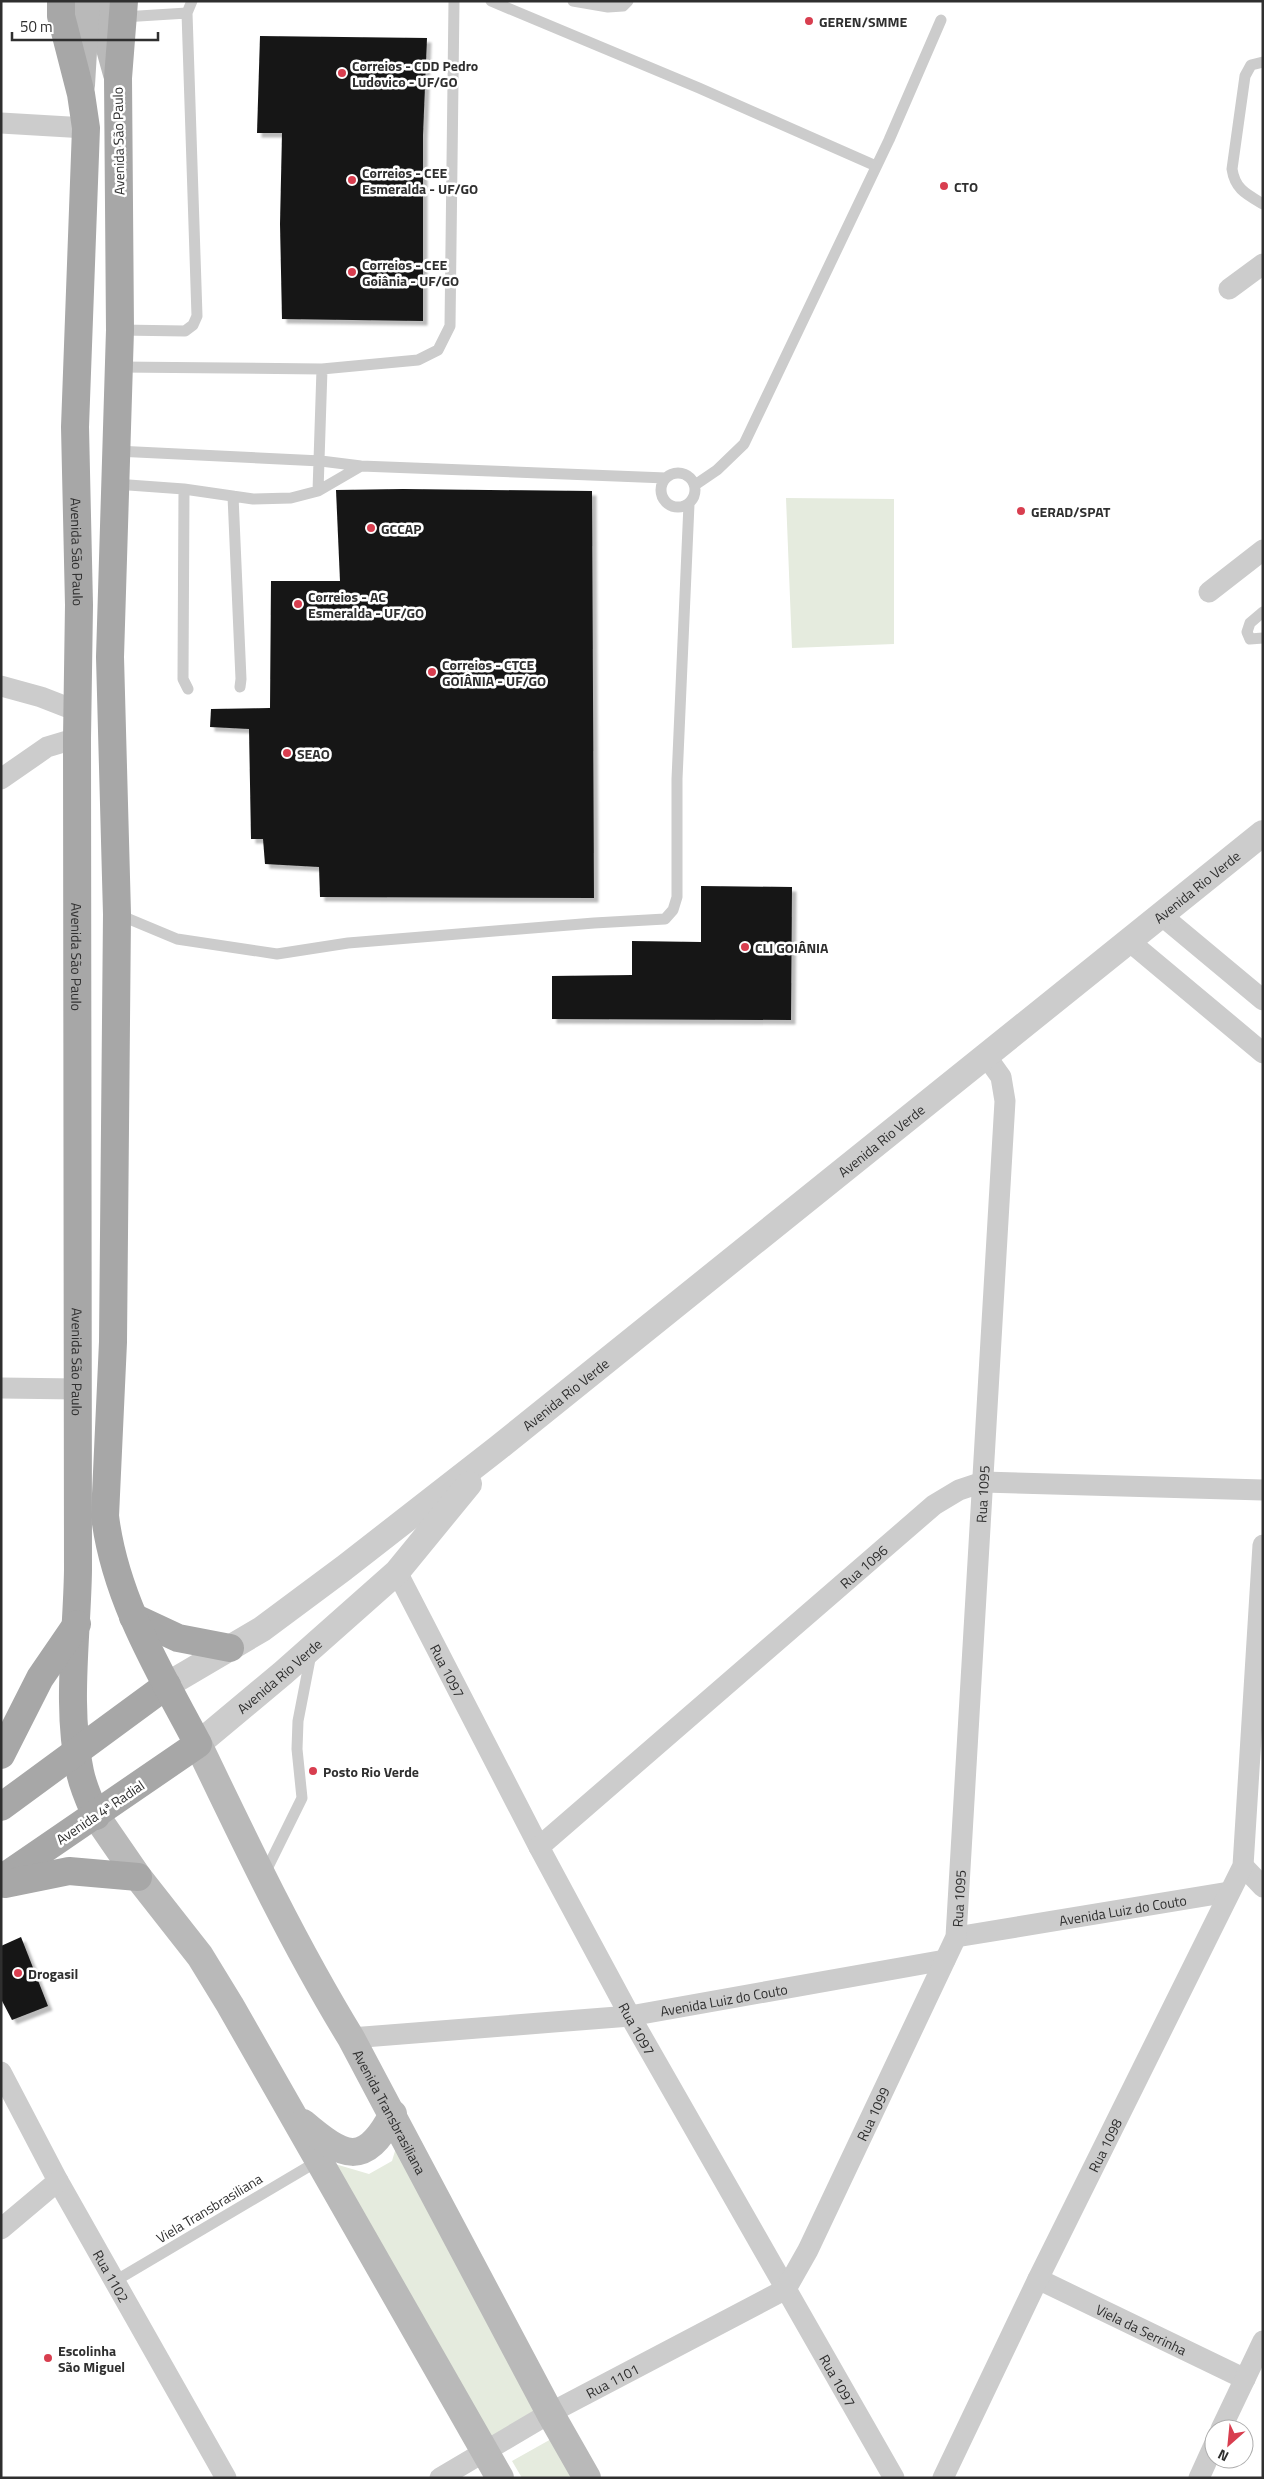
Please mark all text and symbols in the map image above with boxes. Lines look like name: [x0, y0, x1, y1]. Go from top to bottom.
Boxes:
scale bar: [12, 10, 159, 42]
place label: GEREN/SMME: [819, 11, 908, 32]
text: 50 m: [20, 15, 53, 38]
marker: GEREN/SMME: [803, 15, 815, 27]
place label: Correios - CDD Pedro Ludovico - UF/GO: [352, 55, 478, 92]
marker: Correios - CDD Pedro Ludovico - UF/GO: [336, 67, 348, 79]
street label: Avenida São Paulo: [107, 87, 129, 195]
place label: Correios - CEE Esmeralda - UF/GO: [362, 162, 478, 199]
marker: Correios - CEE Esmeralda - UF/GO: [346, 174, 358, 186]
place label: CTO: [954, 176, 978, 197]
marker: CTO: [938, 180, 950, 192]
place label: Correios - CEE Goiânia - UF/GO: [362, 254, 459, 291]
marker: Correios - CEE Goiânia - UF/GO: [346, 266, 358, 278]
street label: Avenida São Paulo: [66, 497, 90, 606]
place label: GERAD/SPAT: [1031, 501, 1111, 522]
marker: GERAD/SPAT: [1015, 505, 1027, 517]
place label: GCCAP: [381, 518, 421, 539]
marker: GCCAP: [365, 522, 377, 534]
place label: Correios - AC Esmeralda - UF/GO: [308, 586, 424, 623]
marker: Correios - AC Esmeralda - UF/GO: [292, 598, 304, 610]
place label: Correios - CTCE GOIÂNIA - UF/GO: [442, 654, 546, 691]
marker: Correios - CTCE GOIÂNIA - UF/GO: [426, 666, 438, 678]
place label: SEAO: [297, 743, 330, 764]
marker: SEAO: [281, 747, 293, 759]
street label: Avenida Rio Verde: [1149, 845, 1244, 928]
street label: Avenida São Paulo: [67, 903, 88, 1011]
place label: CLI GOIÂNIA: [755, 937, 829, 958]
marker: CLI GOIÂNIA: [739, 941, 751, 953]
street label: Avenida Rio Verde: [833, 1099, 929, 1182]
street label: Avenida São Paulo: [67, 1308, 88, 1416]
street label: Avenida Rio Verde: [517, 1353, 613, 1435]
street label: Rua 1095: [970, 1465, 994, 1523]
street label: Rua 1096: [835, 1539, 892, 1593]
street label: Avenida Rio Verde: [232, 1633, 326, 1718]
street label: Rua 1097: [425, 1640, 470, 1701]
place label: Posto Rio Verde: [323, 1761, 419, 1782]
marker: Posto Rio Verde: [307, 1765, 319, 1777]
street label: Avenida 4ª Radial: [52, 1775, 148, 1849]
street label: Rua 1095: [946, 1869, 970, 1928]
street label: Avenida Luiz do Couto: [1057, 1889, 1188, 1930]
place label: Drogasil: [28, 1963, 78, 1984]
marker: Drogasil: [12, 1967, 24, 1979]
street label: Avenida Luiz do Couto: [658, 1978, 789, 2021]
street label: Rua 1097: [614, 1999, 661, 2059]
street label: Avenida Transbrasiliana: [348, 2046, 432, 2178]
street label: Rua 1099: [851, 2083, 894, 2144]
street label: Rua 1098: [1082, 2115, 1127, 2176]
street label: Viela Transbrasiliana: [152, 2168, 266, 2248]
street label: Rua 1102: [88, 2246, 135, 2306]
street label: Viela da Serrinha: [1093, 2298, 1191, 2360]
place label: Escolinha São Miguel: [58, 2340, 125, 2377]
street label: Rua 1097: [815, 2350, 862, 2410]
marker: Escolinha São Miguel: [42, 2352, 54, 2364]
street label: Rua 1101: [582, 2358, 643, 2403]
north arrow: [1204, 2419, 1254, 2469]
text: N: [1214, 2444, 1232, 2468]

